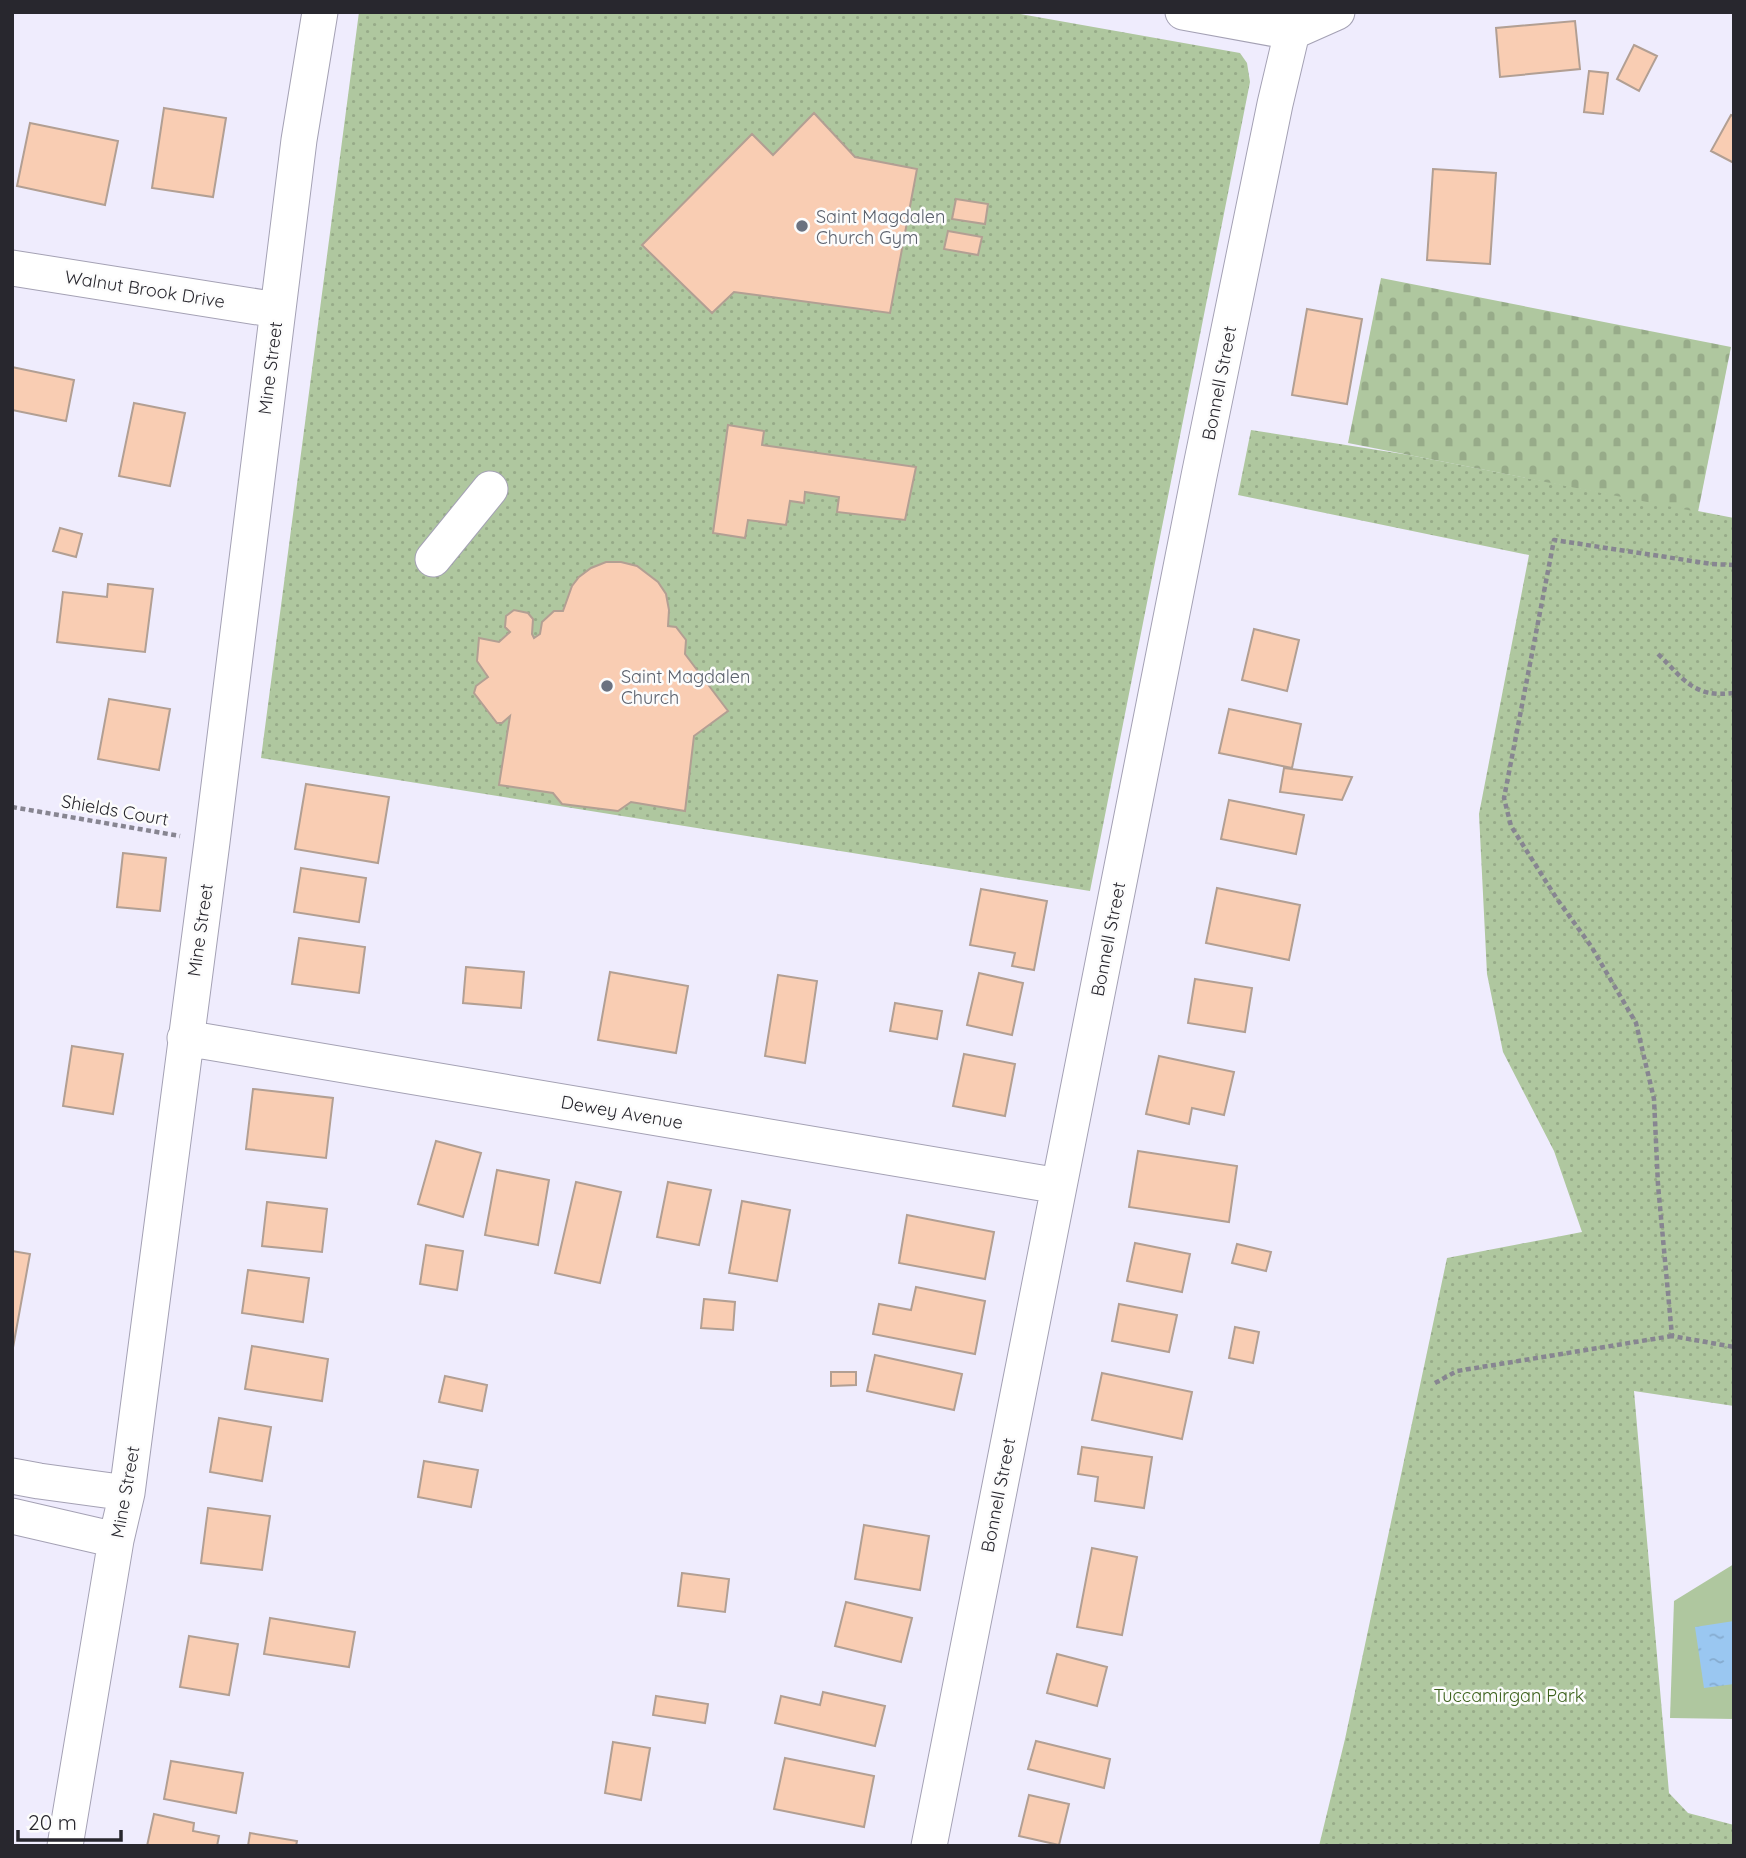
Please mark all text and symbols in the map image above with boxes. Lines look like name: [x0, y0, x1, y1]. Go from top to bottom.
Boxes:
place label: Saint Magdalen Church Gym: [816, 205, 945, 249]
marker: Saint Magdalen Church Gym: [794, 218, 810, 234]
street label: Walnut Brook Drive: [63, 265, 227, 313]
street label: Mine Street: [253, 320, 287, 416]
street label: Bonnell Street: [1197, 324, 1241, 442]
place label: Saint Magdalen Church: [621, 665, 750, 709]
marker: Saint Magdalen Church: [599, 678, 615, 694]
street label: Shields Court: [60, 789, 170, 831]
street label: Bonnell Street: [1086, 880, 1130, 998]
street label: Mine Street: [182, 882, 218, 978]
street label: Dewey Avenue: [559, 1090, 685, 1134]
street label: Bonnell Street: [976, 1436, 1020, 1554]
street label: Mine Street: [106, 1444, 144, 1540]
park label: Tuccamirgan Park: [1434, 1684, 1584, 1707]
scale bar: [18, 1798, 121, 1842]
text: 20 m: [28, 1809, 77, 1835]

